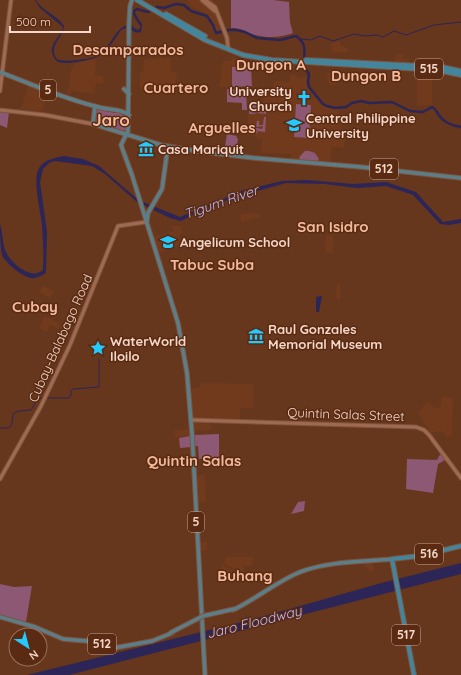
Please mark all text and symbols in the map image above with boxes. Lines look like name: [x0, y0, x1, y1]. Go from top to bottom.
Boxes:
scale bar: [10, 8, 90, 34]
text: 500 m: [16, 14, 51, 29]
district label: Desamparados: [73, 40, 183, 59]
district label: Dungon A: [236, 55, 306, 74]
road number: 515: [415, 59, 443, 79]
district label: Dungon B: [331, 66, 401, 85]
district label: Cuartero: [144, 78, 208, 97]
road number: 5: [40, 80, 56, 100]
place label: University Church: [229, 83, 292, 114]
church icon: University Church: [295, 89, 313, 107]
district label: Jaro: [92, 109, 130, 130]
place label: Central Philippine University: [306, 110, 416, 141]
school or university icon: Central Philippine University: [285, 116, 303, 134]
district label: Arguelles: [188, 118, 256, 137]
museum icon: Casa Mariquit: [137, 140, 155, 158]
place label: Casa Mariquit: [158, 141, 244, 157]
road number: 512: [370, 159, 398, 179]
water label: Tigum River: [181, 180, 262, 223]
district label: San Isidro: [297, 217, 369, 236]
school or university icon: Angelicum School: [159, 233, 177, 251]
place label: Angelicum School: [180, 234, 290, 250]
district label: Tabuc Suba: [170, 255, 254, 274]
street label: Cubay-Balabago Road: [25, 271, 95, 405]
district label: Cubay: [12, 297, 58, 316]
place label: Raul Gonzales Memorial Museum: [268, 321, 382, 352]
museum icon: Raul Gonzales Memorial Museum: [247, 327, 265, 345]
place label: WaterWorld Iloilo: [110, 333, 186, 364]
place icon: WaterWorld Iloilo: [89, 339, 107, 357]
street label: Quintin Salas Street: [287, 404, 405, 424]
district label: Quintin Salas: [147, 451, 241, 470]
road number: 5: [188, 512, 204, 532]
road number: 516: [415, 544, 443, 564]
district label: Buhang: [217, 566, 273, 585]
water label: Jaro Floodway: [205, 601, 304, 642]
road number: 517: [392, 625, 420, 645]
north arrow: [8, 627, 48, 667]
road number: 512: [88, 634, 116, 654]
text: N: [26, 647, 41, 663]

